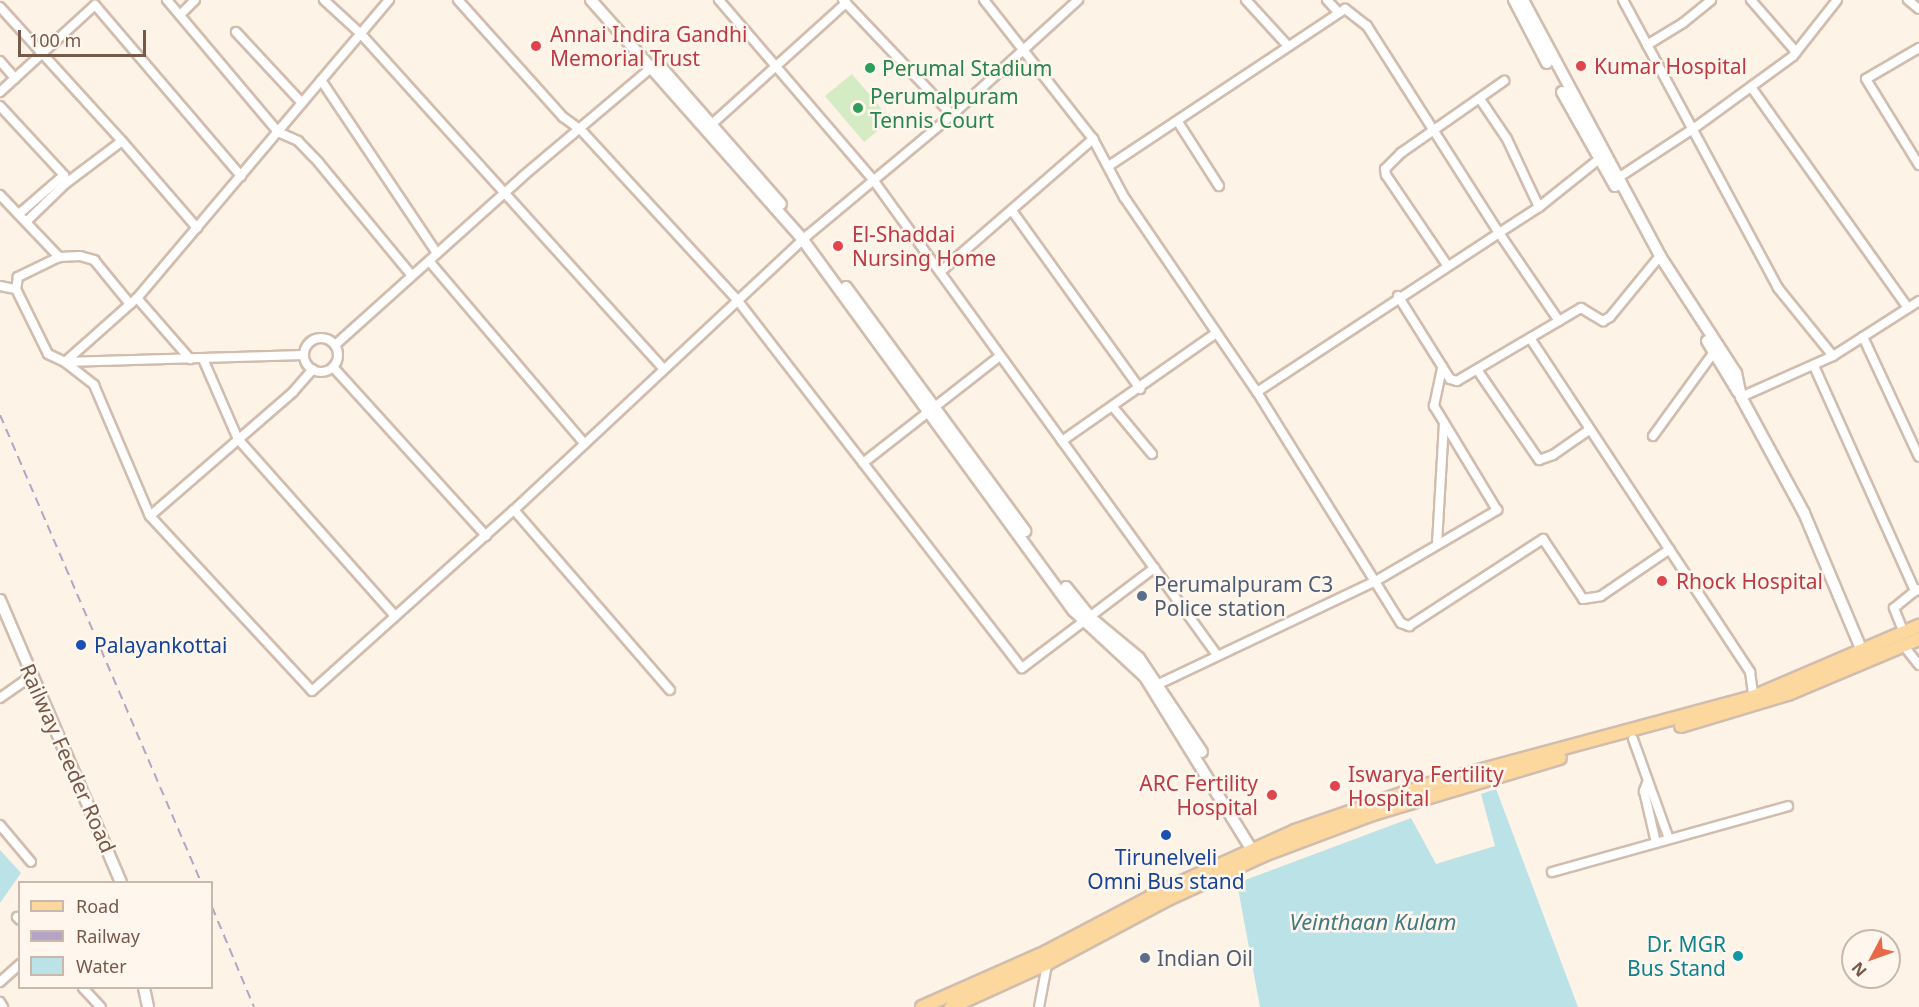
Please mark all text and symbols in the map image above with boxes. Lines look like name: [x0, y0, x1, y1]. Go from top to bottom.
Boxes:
scale bar: [21, 18, 148, 56]
place label: Annai Indira Gandhi Memorial Trust: [550, 21, 747, 71]
text: 100 m: [29, 28, 81, 52]
marker: Annai Indira Gandhi Memorial Trust: [527, 37, 545, 55]
place label: Kumar Hospital: [1594, 53, 1747, 79]
place label: Perumal Stadium: [882, 55, 1052, 81]
marker: Kumar Hospital: [1572, 57, 1590, 75]
marker: Perumal Stadium: [863, 61, 877, 75]
place label: Perumalpuram Tennis Court: [870, 83, 1019, 133]
marker: Perumalpuram Tennis Court: [851, 101, 865, 115]
place label: El-Shaddai Nursing Home: [852, 221, 996, 271]
marker: El-Shaddai Nursing Home: [829, 237, 847, 255]
place label: Rhock Hospital: [1676, 568, 1823, 594]
place label: Perumalpuram C3 Police station: [1154, 571, 1333, 621]
marker: Rhock Hospital: [1653, 572, 1671, 590]
marker: Perumalpuram C3 Police station: [1135, 589, 1149, 603]
place label: Palayankottai: [94, 632, 227, 658]
marker: Palayankottai: [72, 636, 90, 654]
street label: Railway Feeder Road: [15, 660, 121, 856]
place label: Iswarya Fertility Hospital: [1348, 761, 1504, 811]
place label: ARC Fertility Hospital: [1139, 770, 1258, 820]
marker: Iswarya Fertility Hospital: [1326, 777, 1344, 795]
marker: ARC Fertility Hospital: [1263, 786, 1281, 804]
marker: Tirunelveli Omni Bus stand: [1159, 828, 1173, 842]
place label: Tirunelveli Omni Bus stand: [1087, 844, 1245, 894]
legend: [18, 881, 213, 989]
text: Road: [76, 894, 119, 918]
water label: Veinthaan Kulam: [1289, 909, 1457, 935]
text: Railway: [76, 924, 140, 948]
north arrow: [1841, 929, 1901, 989]
place label: Dr. MGR Bus Stand: [1627, 931, 1726, 981]
place label: Indian Oil: [1157, 945, 1253, 971]
marker: Dr. MGR Bus Stand: [1731, 949, 1745, 963]
marker: Indian Oil: [1138, 951, 1152, 965]
text: Water: [76, 954, 127, 978]
text: N: [1846, 957, 1872, 982]

